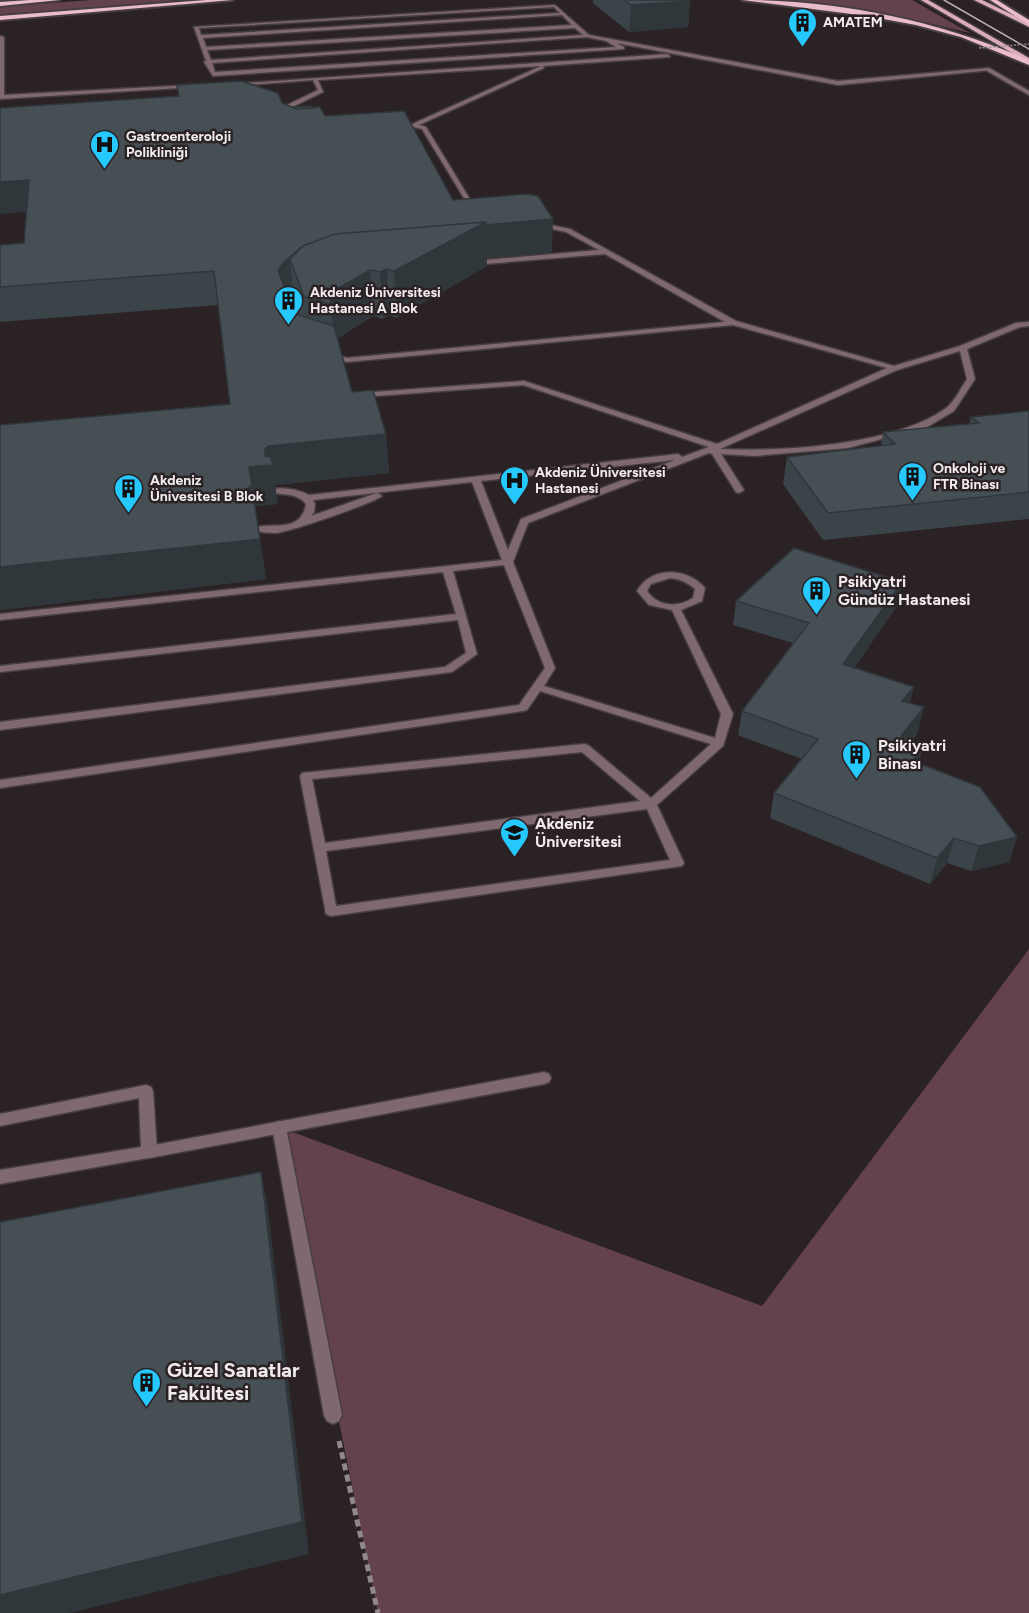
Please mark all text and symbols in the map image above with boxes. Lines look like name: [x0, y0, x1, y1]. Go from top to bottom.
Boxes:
building icon: AMATEM: [786, 6, 818, 48]
place label: AMATEM: [823, 14, 883, 31]
hospital icon: Gastroenteroloji Polikliniği: [89, 128, 121, 170]
place label: Gastroenteroloji Polikliniği: [126, 128, 231, 161]
building icon: Akdeniz Üniversitesi Hastanesi A Blok: [273, 284, 305, 326]
place label: Akdeniz Üniversitesi Hastanesi A Blok: [310, 284, 441, 317]
building icon: Onkoloji ve FTR Binası: [896, 460, 928, 502]
place label: Onkoloji ve FTR Binası: [933, 460, 1005, 493]
hospital icon: Akdeniz Üniversitesi Hastanesi: [498, 464, 530, 506]
place label: Akdeniz Üniversitesi Hastanesi: [535, 464, 666, 497]
building icon: Akdeniz Ünivesitesi B Blok: [113, 472, 145, 514]
place label: Akdeniz Ünivesitesi B Blok: [150, 472, 264, 505]
place label: Psikiyatri Gündüz Hastanesi: [838, 572, 971, 609]
building icon: Psikiyatri Gündüz Hastanesi: [801, 574, 833, 616]
place label: Psikiyatri Binası: [878, 736, 946, 773]
building icon: Psikiyatri Binası: [841, 738, 873, 780]
place label: Akdeniz Üniversitesi: [535, 814, 622, 851]
school or university icon: Akdeniz Üniversitesi: [498, 816, 530, 858]
place label: Güzel Sanatlar Fakültesi: [167, 1358, 300, 1405]
building icon: Güzel Sanatlar Fakültesi: [130, 1366, 162, 1408]

